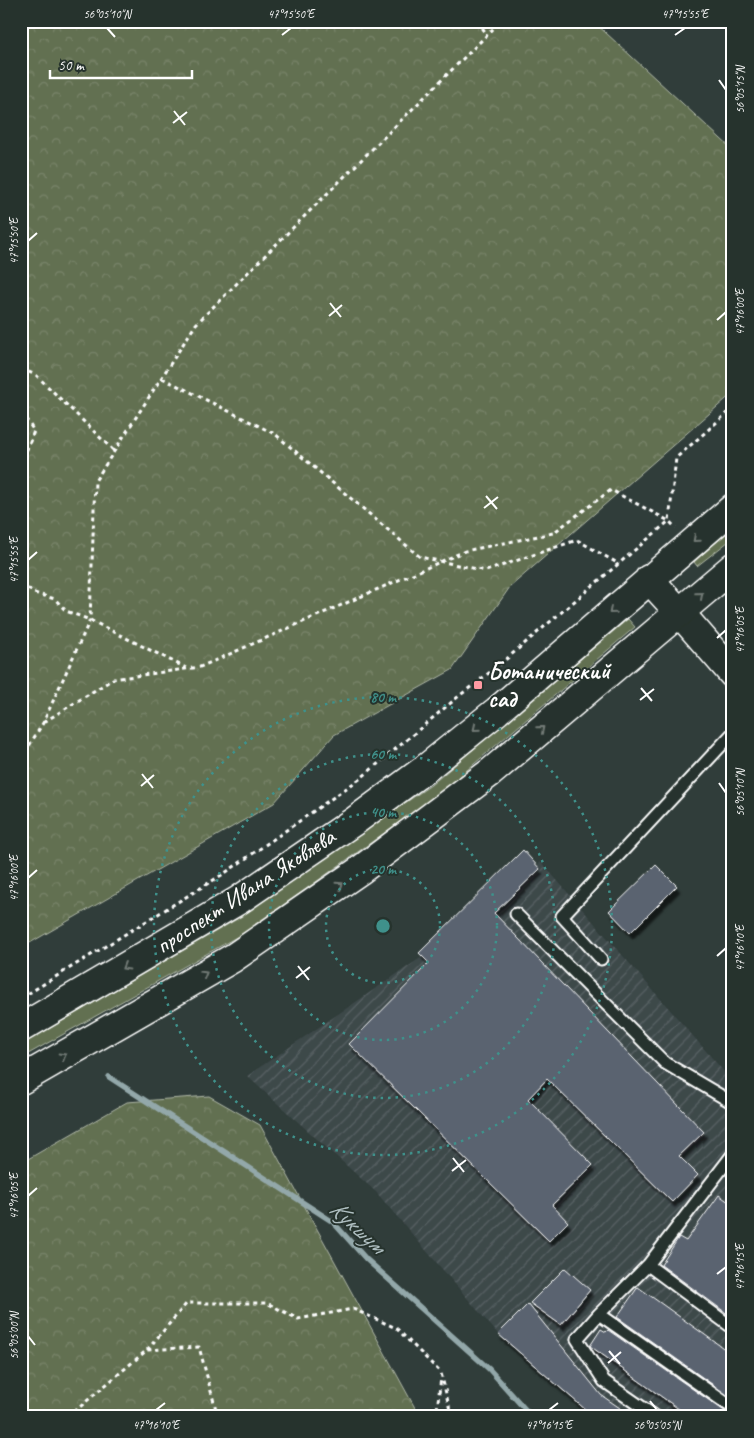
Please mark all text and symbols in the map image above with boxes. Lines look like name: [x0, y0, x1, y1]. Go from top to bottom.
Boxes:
text: 56°05'10"N: [83, 6, 132, 22]
text: 47°15'50"E: [268, 6, 316, 22]
text: 47°15'55"E: [662, 6, 710, 22]
scale bar: [50, 48, 192, 80]
text: 50 m: [58, 56, 85, 75]
text: 56°05'15"N: [732, 65, 748, 114]
text: 47°15'50"E: [6, 216, 22, 264]
text: 47°16'00"E: [732, 287, 748, 335]
one-way arrow: [692, 534, 701, 543]
text: 47°15'55"E: [6, 535, 22, 583]
one-way arrow: [694, 592, 703, 601]
one-way arrow: [609, 605, 618, 614]
text: 47°16'05"E: [732, 605, 748, 653]
place label: Ботанический сад: [488, 656, 612, 714]
marker: Ботанический сад: [472, 679, 484, 691]
text: 80 m: [370, 688, 397, 707]
one-way arrow: [473, 722, 482, 730]
one-way arrow: [536, 726, 545, 735]
text: 60 m: [370, 745, 397, 764]
text: 56°05'10"N: [732, 768, 748, 817]
text: 40 m: [370, 803, 397, 822]
street label: проспект Ивана Яковлева: [149, 821, 342, 960]
text: 47°16'00"E: [6, 853, 22, 901]
text: 20 m: [370, 860, 397, 879]
one-way arrow: [334, 882, 343, 891]
centre of rings: [374, 917, 392, 935]
text: 47°16'10"E: [732, 923, 748, 971]
one-way arrow: [121, 960, 130, 970]
one-way arrow: [199, 971, 208, 981]
one-way arrow: [58, 1052, 67, 1062]
text: 47°16'05"E: [6, 1171, 22, 1219]
water label: Кукшум: [323, 1193, 395, 1263]
text: 47°16'15"E: [732, 1242, 748, 1290]
text: 56°05'00"N: [6, 1311, 22, 1360]
text: 47°16'10"E: [133, 1417, 181, 1433]
text: 47°16'15"E: [526, 1417, 574, 1433]
text: 56°05'05"N: [633, 1417, 682, 1433]

